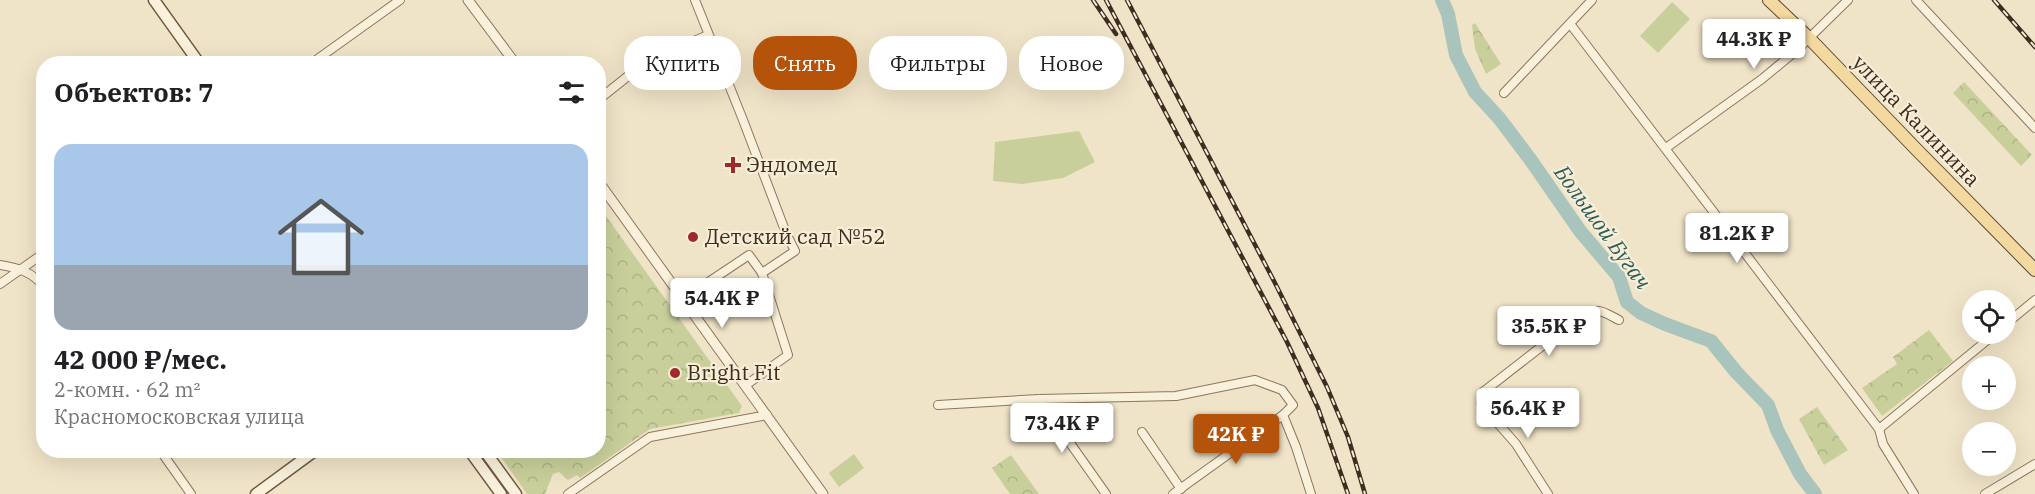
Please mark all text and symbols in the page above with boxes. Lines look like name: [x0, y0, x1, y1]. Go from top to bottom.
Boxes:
pin: 44.3K ₽: [1699, 19, 1809, 70]
text: 44.3K ₽: [1716, 25, 1792, 52]
chip: Купить: [624, 36, 741, 90]
chip: Снять: [753, 36, 857, 90]
chip: Фильтры: [869, 36, 1007, 90]
chip: Новое: [1019, 36, 1124, 90]
street label: улица Калинина: [1847, 49, 1987, 192]
text: Объектов: 7: [54, 75, 214, 109]
icon: filters: [555, 76, 588, 109]
place label: Эндомед: [746, 150, 838, 178]
marker: Эндомед: [724, 156, 742, 174]
water label: Большой Бугач: [1548, 158, 1659, 295]
icon: home: [267, 183, 375, 291]
pin: 81.2K ₽: [1682, 213, 1792, 264]
text: 81.2K ₽: [1699, 219, 1775, 246]
place label: Детский сад №52: [705, 222, 886, 250]
marker: Детский сад №52: [686, 230, 700, 244]
pin: 54.4K ₽: [667, 278, 777, 329]
text: 54.4K ₽: [684, 284, 760, 311]
map controls: [1962, 290, 2016, 476]
button: locate: [1962, 290, 2016, 344]
pin: 35.5K ₽: [1494, 306, 1604, 357]
text: 35.5K ₽: [1511, 312, 1587, 339]
text: 42 000 ₽/мес.: [54, 342, 227, 376]
button: +: [1962, 356, 2016, 410]
place label: Bright Fit: [687, 358, 780, 386]
marker: Bright Fit: [668, 366, 682, 380]
text: 2-комн. · 62 m²: [54, 376, 201, 403]
pin: 56.4K ₽: [1473, 388, 1583, 439]
text: 56.4K ₽: [1490, 394, 1566, 421]
text: Красномосковская улица: [54, 403, 305, 430]
pin: 73.4K ₽: [1007, 403, 1117, 454]
text: 73.4K ₽: [1024, 409, 1100, 436]
pin: 42K ₽: [1194, 414, 1278, 465]
text: 42K ₽: [1207, 420, 1265, 447]
button: −: [1962, 422, 2016, 476]

